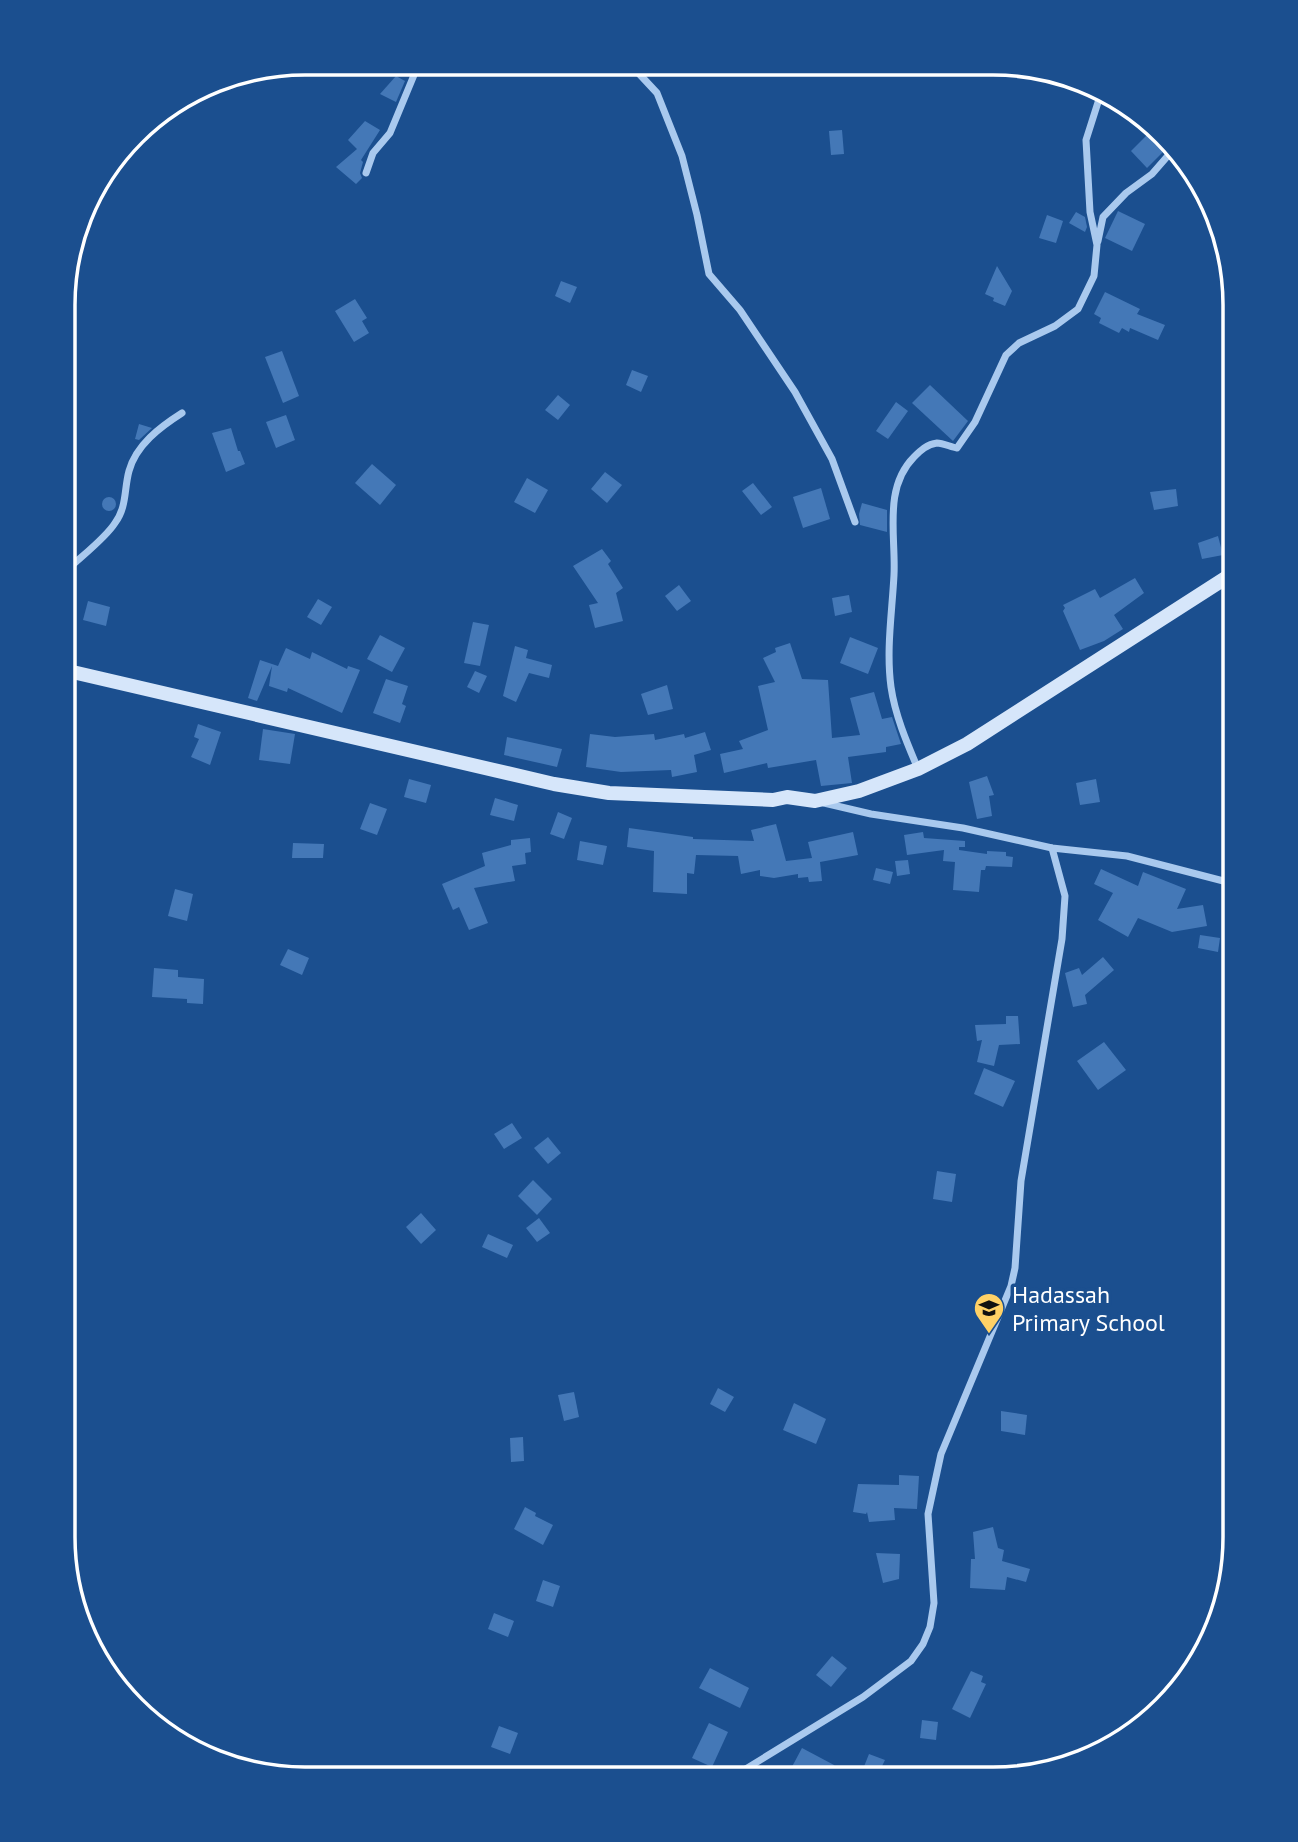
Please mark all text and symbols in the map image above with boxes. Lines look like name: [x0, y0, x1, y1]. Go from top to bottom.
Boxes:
place label: Hadassah Primary School: [1012, 1279, 1165, 1338]
school or university icon: Hadassah Primary School: [972, 1291, 1006, 1335]

